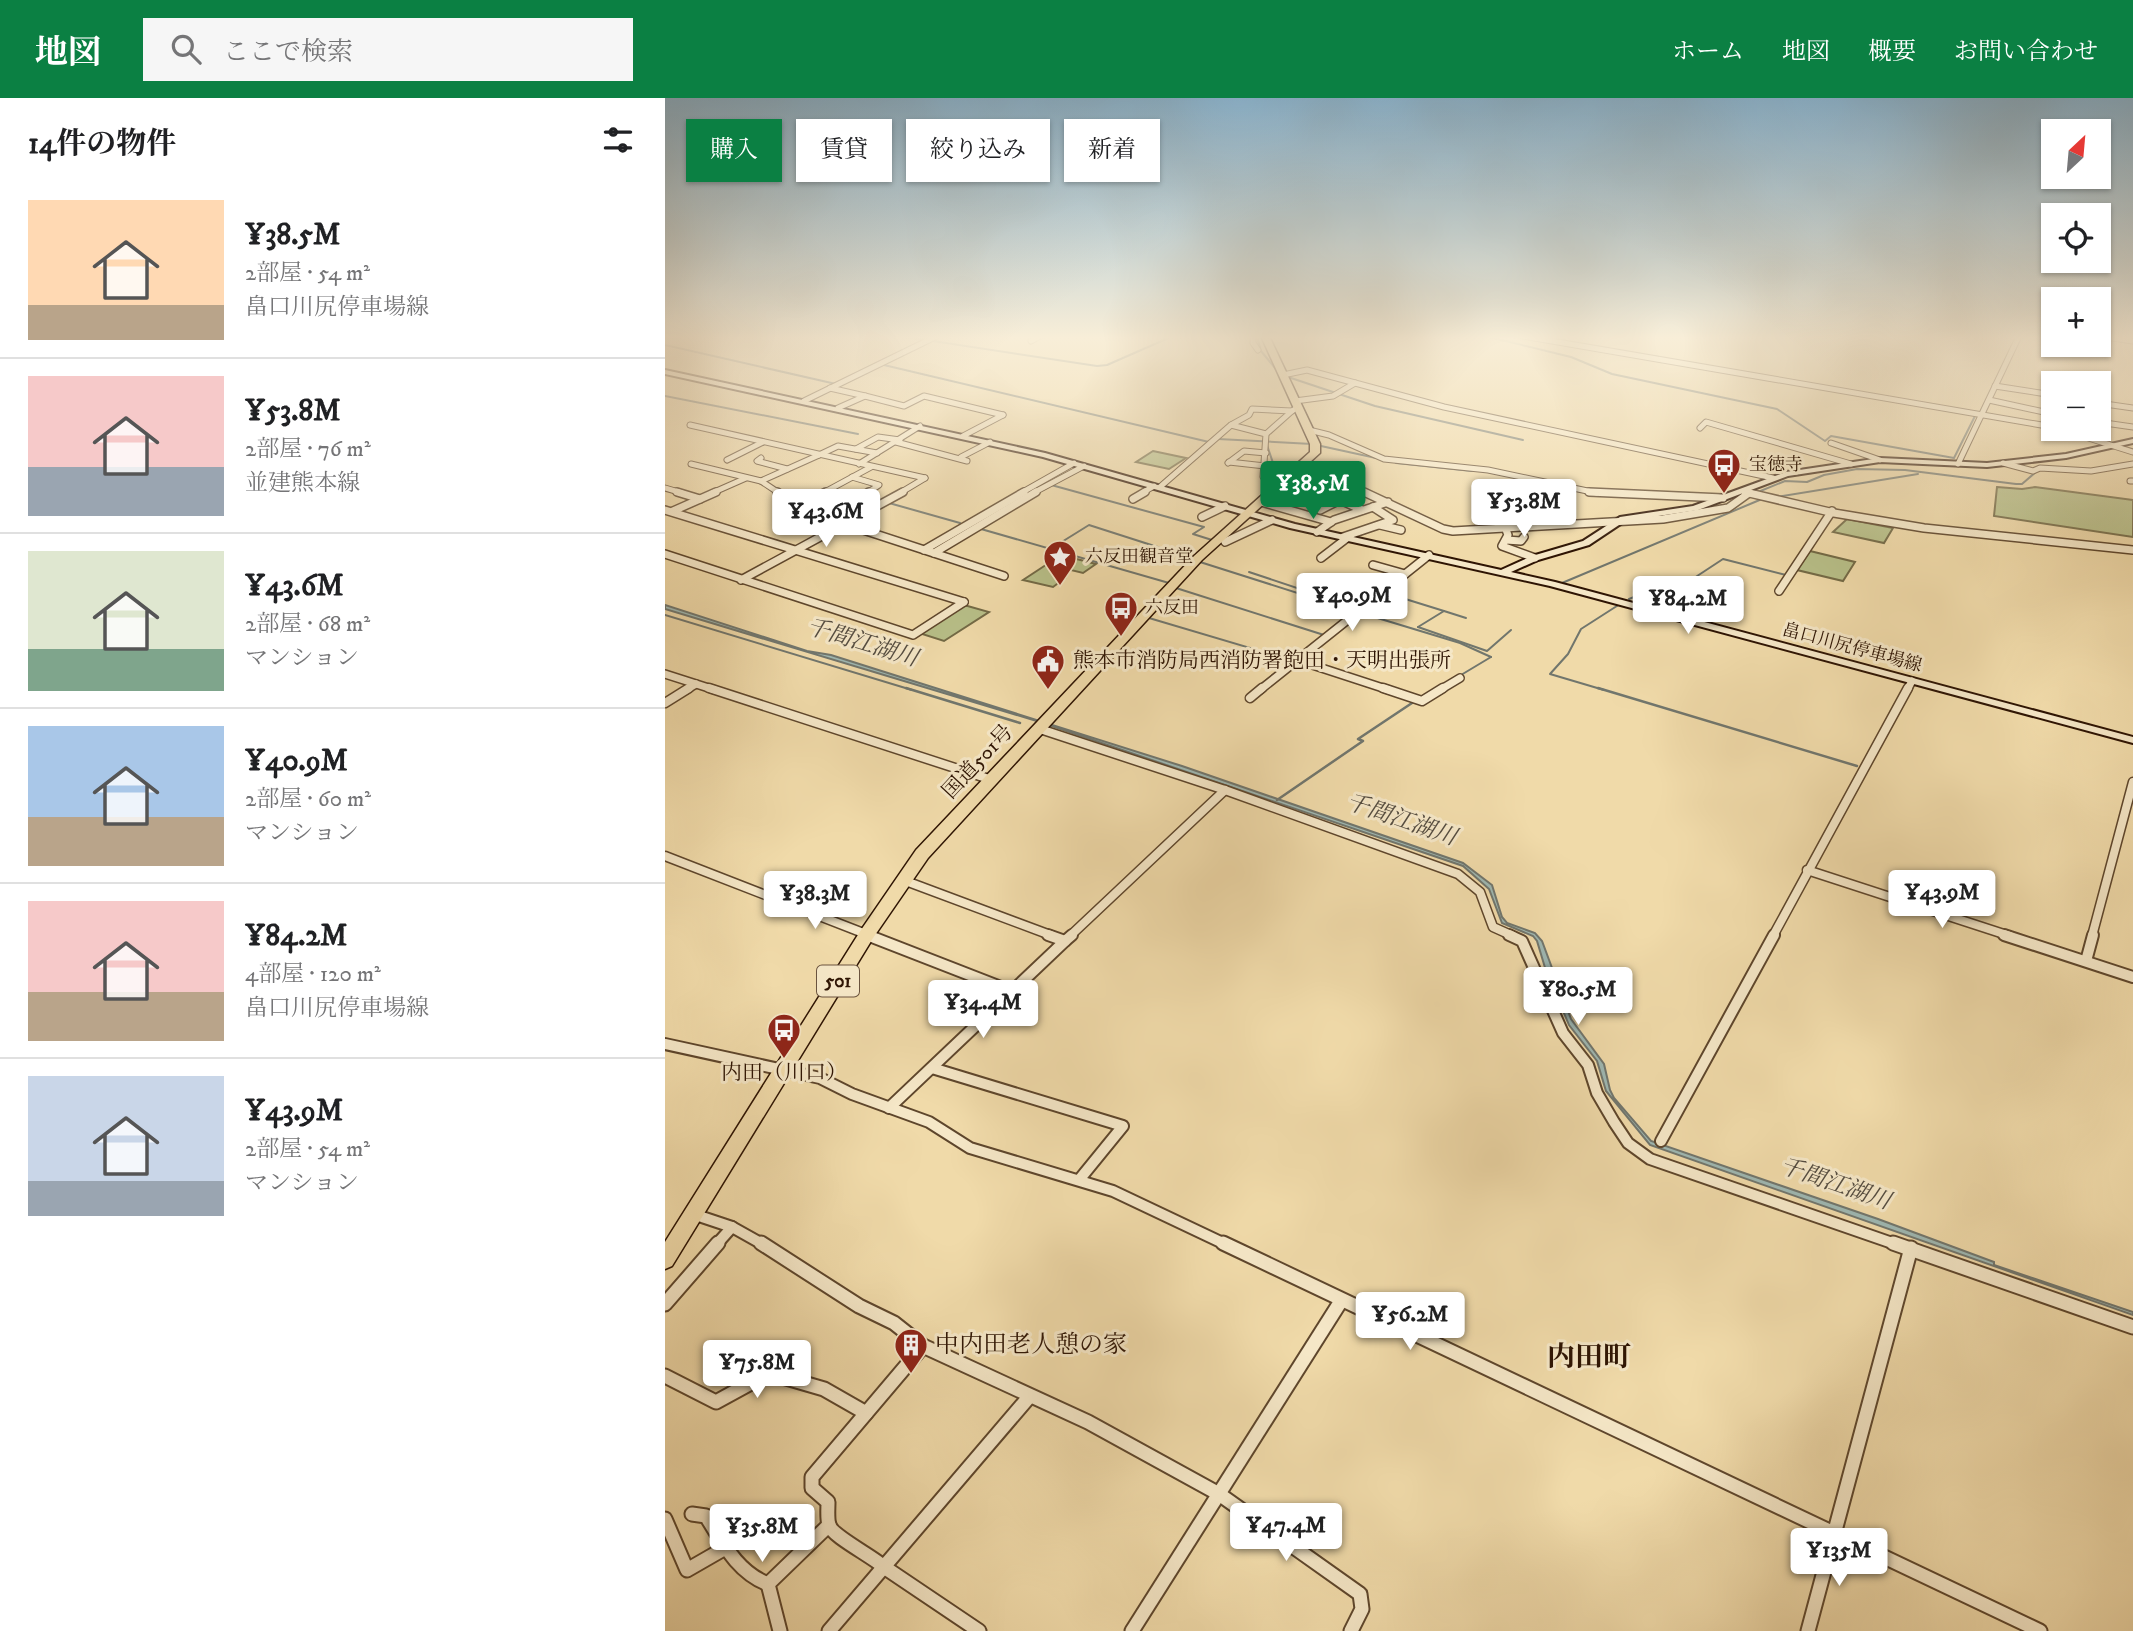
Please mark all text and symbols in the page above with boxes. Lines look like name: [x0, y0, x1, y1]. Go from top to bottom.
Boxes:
search box: [143, 18, 633, 81]
icon: search: [167, 30, 205, 68]
text: 地図: [35, 33, 101, 74]
text: ここで検索: [223, 36, 353, 69]
text: ホーム: [1672, 37, 1744, 67]
text: 地図: [1782, 37, 1830, 67]
text: 概要: [1868, 37, 1916, 67]
text: お問い合わせ: [1954, 37, 2098, 67]
chip: 購入: [686, 119, 782, 182]
chip: 賃貸: [796, 119, 892, 182]
chip: 絞り込み: [906, 119, 1050, 182]
chip: 新着: [1064, 119, 1160, 182]
north arrow: [2041, 119, 2111, 189]
map controls: [2041, 119, 2111, 441]
icon: filters: [599, 121, 637, 159]
text: 14件の物件: [28, 126, 176, 163]
button: locate: [2041, 203, 2111, 273]
text: ¥38.5M: [245, 217, 340, 254]
icon: home: [84, 228, 168, 312]
text: 2部屋 · 54 m²: [245, 259, 370, 288]
button: +: [2041, 287, 2111, 357]
text: 畠口川尻停車場線: [245, 293, 429, 322]
button: −: [2041, 371, 2111, 441]
text: ¥53.8M: [245, 393, 341, 430]
icon: home: [84, 404, 168, 488]
text: 2部屋 · 76 m²: [245, 435, 371, 464]
bus stop icon: 宝徳寺: [1705, 446, 1743, 495]
place label: 宝徳寺: [1749, 454, 1803, 476]
pin: ¥38.5M: [1256, 462, 1370, 521]
text: 並建熊本線: [245, 469, 360, 498]
text: ¥38.5M: [1276, 469, 1350, 498]
pin: ¥53.8M: [1467, 480, 1581, 539]
text: ¥53.8M: [1487, 487, 1561, 516]
pin: ¥43.6M: [769, 490, 883, 549]
text: ¥43.6M: [788, 497, 864, 526]
place icon: 六反田観音堂: [1041, 538, 1079, 587]
place label: 六反田観音堂: [1085, 546, 1193, 568]
text: ¥43.6M: [245, 568, 344, 605]
pin: ¥40.9M: [1295, 574, 1409, 633]
pin: ¥84.2M: [1631, 576, 1745, 636]
icon: home: [84, 579, 168, 663]
text: ¥40.9M: [1313, 581, 1392, 610]
text: ¥84.2M: [1649, 584, 1727, 613]
bus stop icon: 六反田: [1102, 589, 1140, 638]
place label: 六反田: [1145, 597, 1199, 619]
text: 2部屋 · 68 m²: [245, 610, 370, 639]
water label: 千間江湖川: [803, 612, 924, 675]
street label: 畠口川尻停車場線: [1780, 619, 1924, 677]
public building icon: 熊本市消防局西消防署飽田・天明出張所: [1029, 642, 1067, 691]
text: マンション: [245, 644, 359, 673]
place label: 熊本市消防局西消防署飽田・天明出張所: [1073, 648, 1451, 674]
street label: 国道501号: [937, 719, 1019, 805]
text: ¥40.9M: [245, 743, 348, 780]
icon: home: [84, 754, 168, 838]
text: 2部屋 · 60 m²: [245, 785, 371, 814]
water label: 千間江湖川: [1342, 788, 1463, 853]
text: マンション: [245, 819, 359, 848]
pin: ¥43.9M: [1885, 870, 1999, 930]
pin: ¥38.3M: [758, 872, 872, 931]
text: ¥43.9M: [1904, 878, 1980, 907]
text: ¥38.3M: [780, 879, 850, 908]
text: ¥84.2M: [245, 918, 347, 955]
icon: home: [84, 929, 168, 1013]
text: 4部屋 · 120 m²: [245, 960, 381, 989]
road number: 501: [817, 966, 859, 996]
pin: ¥80.5M: [1521, 968, 1635, 1027]
text: ¥80.5M: [1540, 975, 1616, 1004]
pin: ¥34.4M: [926, 981, 1040, 1040]
text: ¥34.4M: [944, 988, 1022, 1017]
text: 畠口川尻停車場線: [245, 994, 429, 1023]
bus stop icon: 内田（川口）: [765, 1011, 803, 1060]
place label: 内田（川口）: [721, 1060, 847, 1086]
text: ¥43.9M: [245, 1093, 343, 1130]
icon: home: [84, 1104, 168, 1188]
text: 2部屋 · 54 m²: [245, 1135, 370, 1164]
water label: 千間江湖川: [1776, 1152, 1897, 1217]
text: マンション: [245, 1169, 359, 1198]
pin: ¥56.2M: [1353, 1292, 1467, 1352]
text: ¥56.2M: [1372, 1300, 1448, 1329]
building icon: 中内田老人憩の家: [892, 1326, 930, 1375]
place label: 中内田老人憩の家: [935, 1330, 1127, 1360]
pin: ¥75.8M: [700, 1340, 814, 1400]
district label: 内田町: [1547, 1340, 1631, 1375]
text: ¥75.8M: [719, 1348, 795, 1377]
pin: ¥35.8M: [705, 1504, 819, 1564]
pin: ¥47.4M: [1229, 1504, 1343, 1563]
text: ¥47.4M: [1246, 1511, 1326, 1540]
text: ¥35.8M: [726, 1512, 798, 1541]
pin: ¥135M: [1790, 1528, 1888, 1588]
text: ¥135M: [1807, 1536, 1871, 1565]

